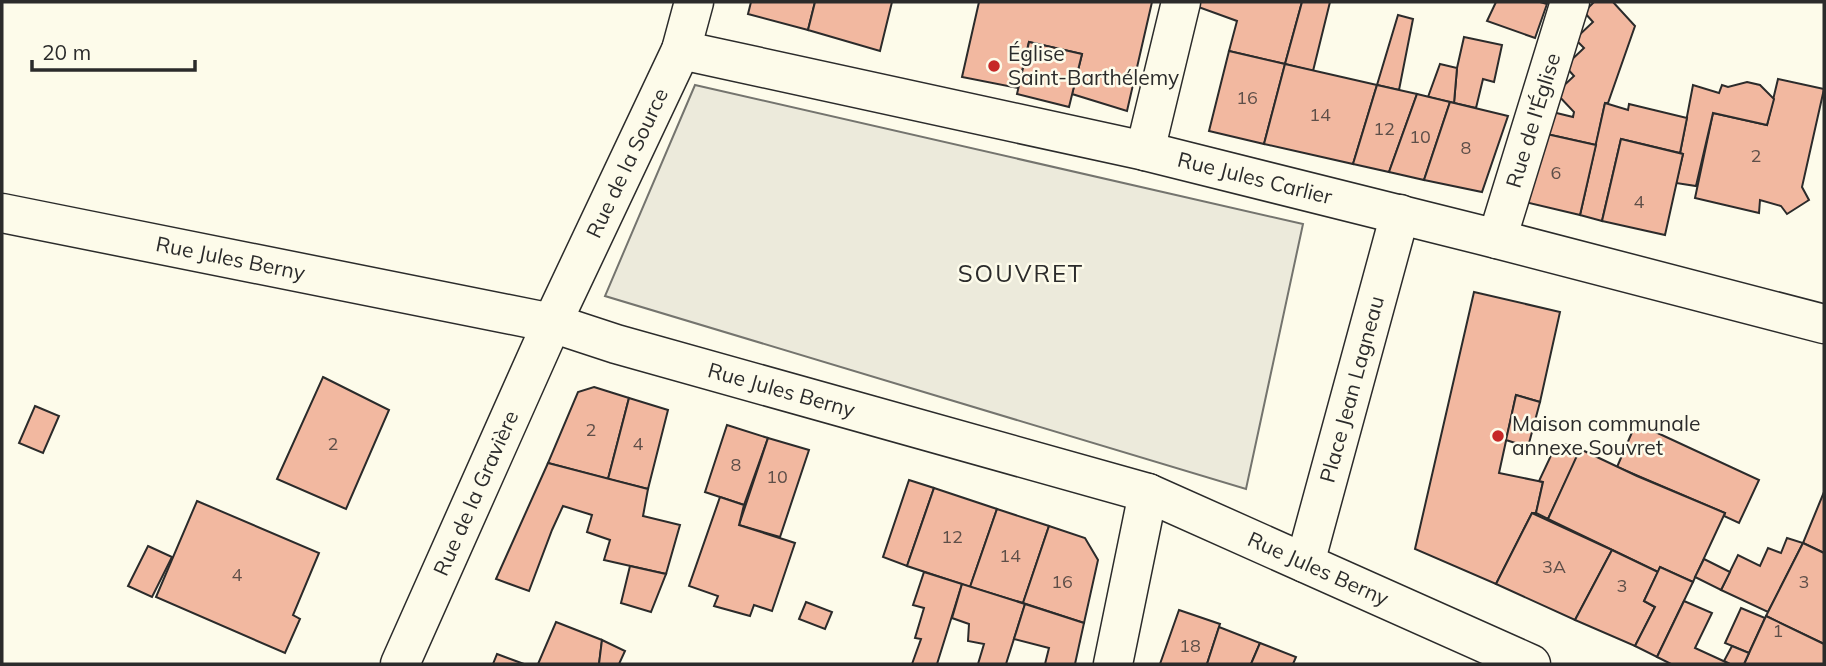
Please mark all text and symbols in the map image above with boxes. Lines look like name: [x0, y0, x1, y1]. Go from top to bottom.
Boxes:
scale bar: [32, 28, 194, 72]
text: 20 m: [42, 39, 91, 65]
place label: Église Saint-Barthélemy: [1008, 40, 1179, 90]
street label: Rue de l'Église: [1500, 50, 1566, 191]
marker: Église Saint-Barthélemy: [986, 58, 1002, 74]
street label: Rue de la Source: [580, 84, 673, 242]
house number: 16: [1236, 86, 1258, 109]
house number: 14: [1309, 103, 1331, 126]
house number: 12: [1373, 117, 1395, 140]
house number: 10: [1409, 125, 1431, 148]
house number: 8: [1461, 136, 1471, 159]
house number: 2: [1751, 144, 1761, 167]
street label: Rue Jules Carlier: [1175, 146, 1335, 209]
house number: 6: [1551, 161, 1561, 184]
house number: 4: [1634, 190, 1645, 213]
street label: Rue Jules Berny: [154, 230, 308, 285]
district label: SOUVRET: [958, 258, 1084, 288]
street label: Place Jean Lagneau: [1314, 293, 1389, 485]
street label: Rue Jules Berny: [705, 356, 858, 422]
street label: Rue de la Gravière: [427, 406, 523, 579]
place label: Maison communale annexe Souvret: [1512, 410, 1700, 460]
house number: 2: [586, 418, 596, 441]
marker: Maison communale annexe Souvret: [1490, 428, 1506, 444]
house number: 2: [328, 432, 338, 455]
house number: 4: [633, 432, 644, 455]
house number: 8: [731, 453, 741, 476]
house number: 10: [766, 465, 788, 488]
house number: 12: [941, 525, 963, 548]
street label: Rue Jules Berny: [1244, 525, 1393, 611]
house number: 14: [999, 544, 1021, 567]
house number: 3A: [1542, 555, 1566, 578]
house number: 4: [232, 563, 243, 586]
house number: 16: [1051, 570, 1073, 593]
house number: 3: [1799, 570, 1809, 593]
house number: 3: [1617, 574, 1627, 597]
house number: 1: [1773, 619, 1783, 642]
house number: 18: [1179, 634, 1201, 657]

